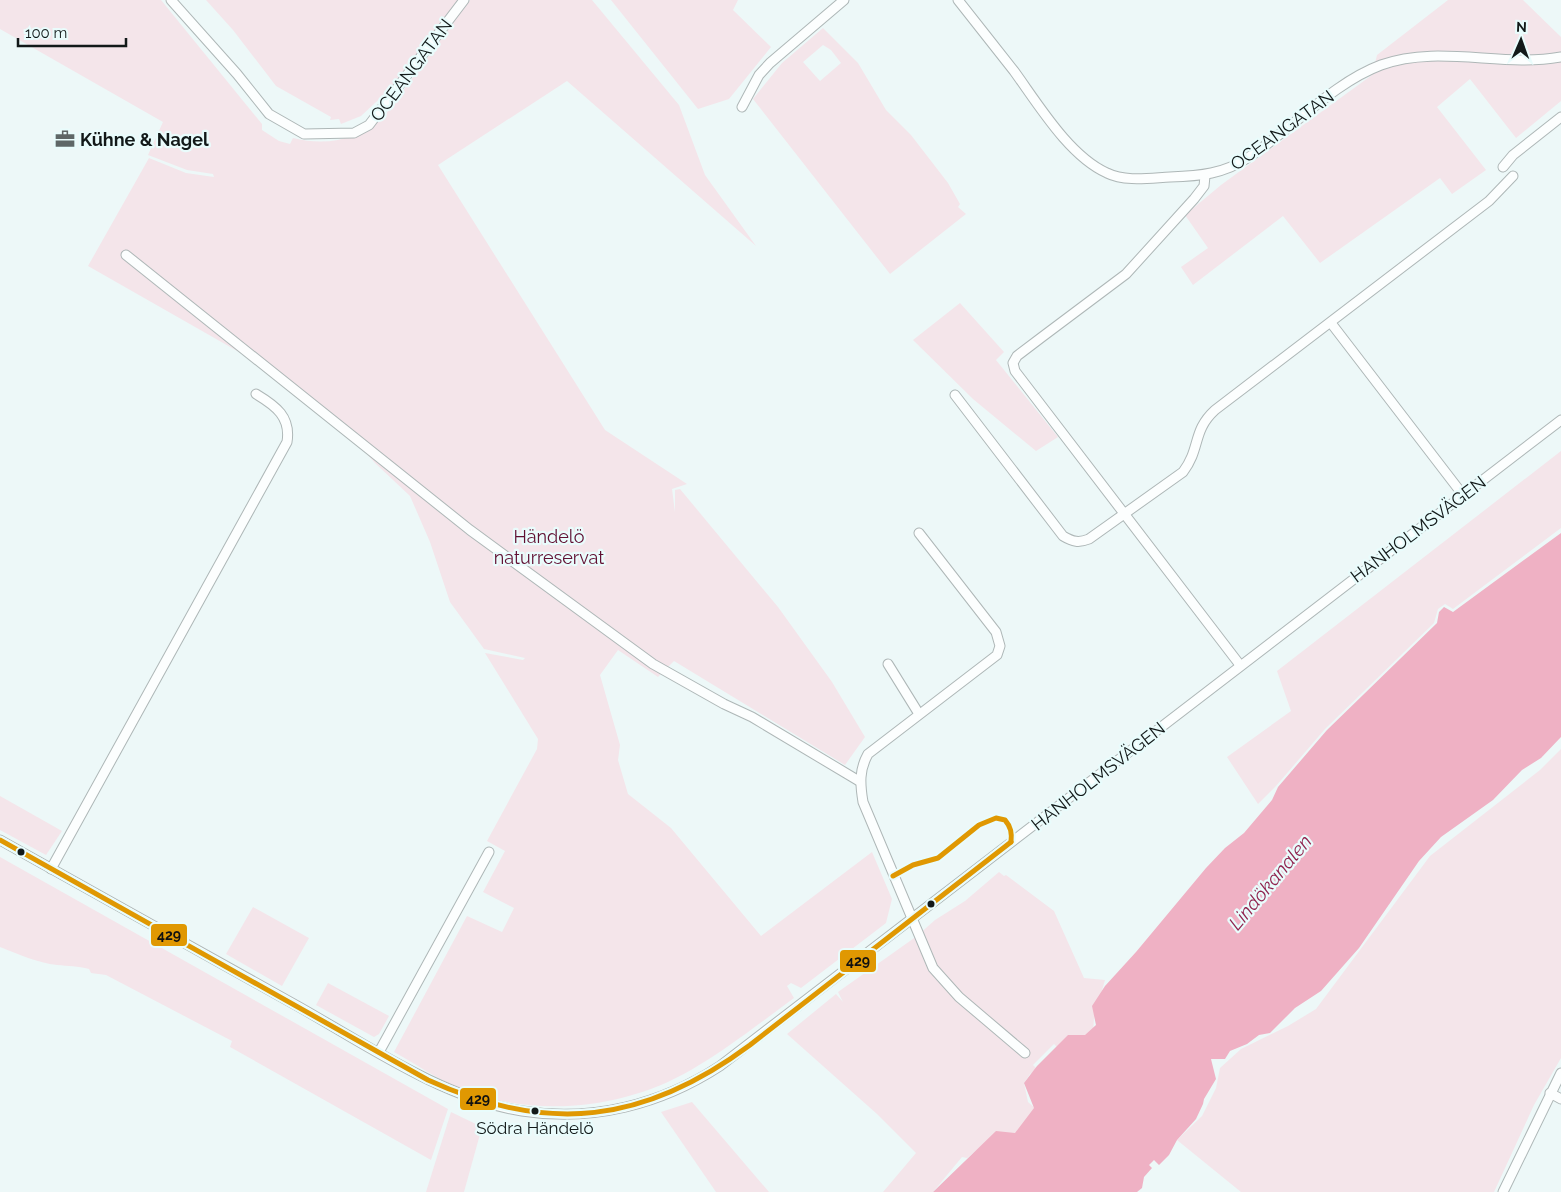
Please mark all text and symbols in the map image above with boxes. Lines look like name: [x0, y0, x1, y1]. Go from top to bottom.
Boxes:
scale bar: [18, 15, 125, 47]
street label: OCEANGATAN: [366, 15, 456, 125]
north arrow: [1496, 15, 1546, 65]
text: N: [1516, 19, 1527, 35]
text: 100 m: [25, 24, 67, 42]
street label: OCEANGATAN: [1226, 85, 1338, 175]
office icon: Kühne & Nagel: [54, 128, 76, 150]
place label: Kühne & Nagel: [80, 129, 209, 150]
street label: HANHOLMSVÄGEN: [1346, 471, 1490, 587]
park label: Händelö naturreservat: [494, 526, 604, 568]
street label: HANHOLMSVÄGEN: [1027, 717, 1169, 835]
water label: Lindökanalen: [1224, 830, 1316, 934]
unlabelled marker: [16, 847, 26, 857]
unlabelled marker: [926, 899, 936, 909]
line badge: 429: [150, 923, 188, 947]
text: 429: [157, 927, 181, 943]
line badge: 429: [839, 949, 877, 973]
text: 429: [846, 953, 870, 969]
line badge: 429: [459, 1087, 497, 1111]
text: 429: [466, 1091, 490, 1107]
marker: Södra Händelö: [530, 1106, 540, 1116]
place label: Södra Händelö: [476, 1118, 594, 1138]

